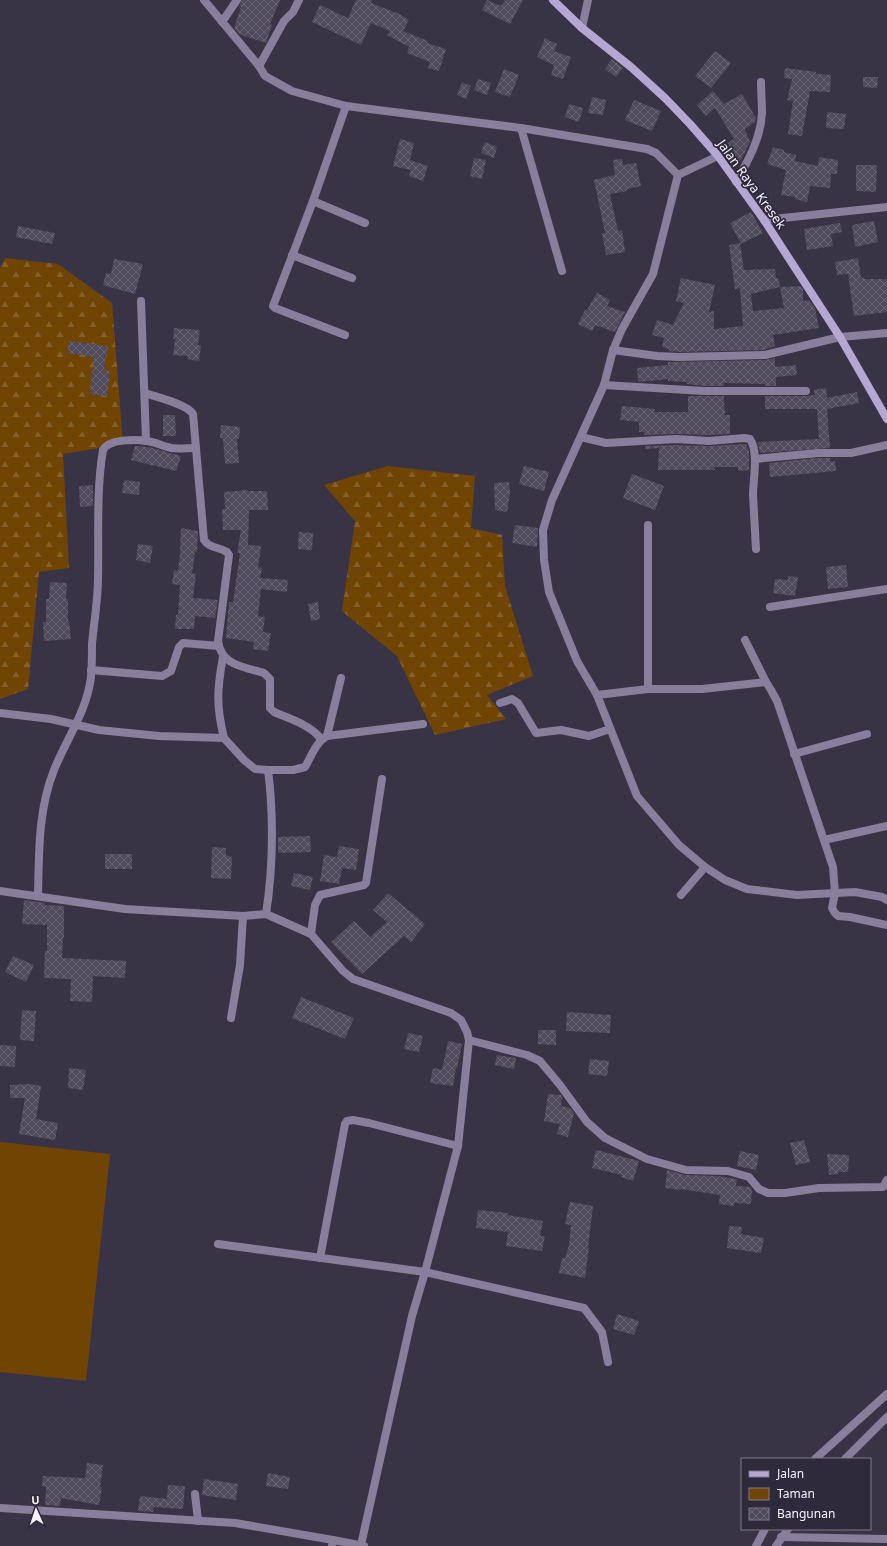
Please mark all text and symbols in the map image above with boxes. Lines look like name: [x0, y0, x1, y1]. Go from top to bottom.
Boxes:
street label: Jalan Raya Kresek: [712, 134, 791, 232]
legend: [741, 1458, 871, 1530]
text: Jalan: [776, 1465, 804, 1482]
text: Taman: [777, 1485, 815, 1502]
north arrow: [16, 1490, 56, 1530]
text: U: [31, 1492, 40, 1507]
text: Bangunan: [777, 1505, 835, 1522]

